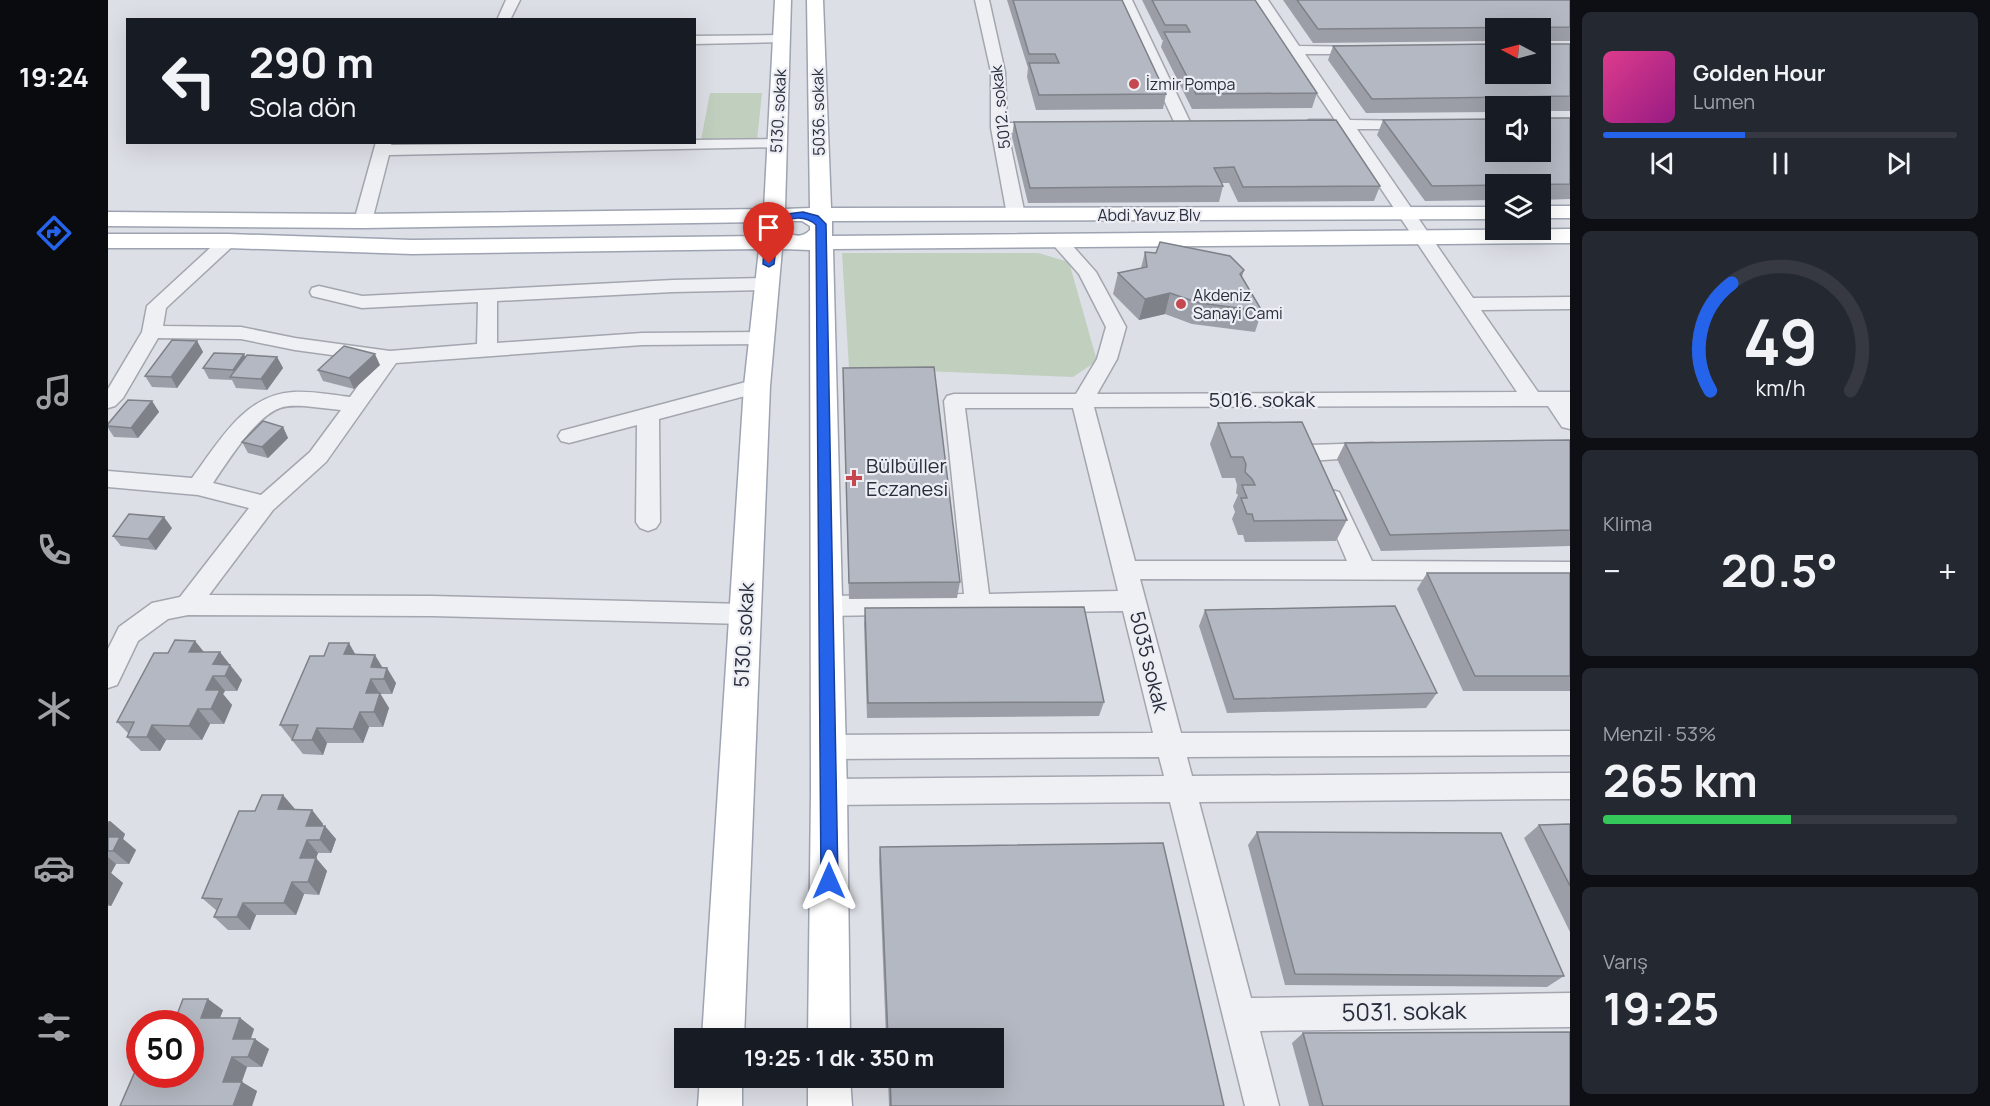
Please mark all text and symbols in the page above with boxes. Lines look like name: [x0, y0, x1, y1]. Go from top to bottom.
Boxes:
north arrow: [1485, 18, 1551, 84]
map controls: [1485, 18, 1551, 240]
text: 290 m: [249, 33, 374, 91]
icon: left: [150, 42, 228, 120]
text: 19:24: [19, 58, 89, 95]
text: Golden Hour: [1693, 58, 1826, 88]
street label: 5012. sokak: [985, 63, 1015, 150]
street label: 5130. sokak: [765, 67, 791, 154]
street label: 5036. sokak: [806, 67, 830, 156]
place label: İzmir Pompa: [1146, 73, 1235, 95]
marker: İzmir Pompa: [1127, 77, 1141, 91]
text: Sola dön: [249, 88, 356, 125]
text: Lumen: [1693, 88, 1755, 115]
button: sound: [1485, 96, 1551, 162]
icon: previous: [1646, 147, 1679, 180]
icon: pause: [1764, 147, 1797, 180]
icon: next: [1882, 147, 1915, 180]
button: layers: [1485, 174, 1551, 240]
pin: [743, 202, 794, 264]
street label: Abdi Yavuz Blv: [1097, 204, 1201, 226]
icon: arrive: [752, 211, 785, 244]
icon: directions: [33, 212, 75, 254]
place label: Akdeniz Sanayi Cami: [1193, 284, 1283, 324]
marker: Akdeniz Sanayi Cami: [1174, 297, 1188, 311]
text: 49: [1742, 298, 1818, 384]
icon: music: [33, 371, 75, 413]
text: km/h: [1755, 374, 1805, 403]
street label: 5016. sokak: [1209, 386, 1316, 413]
place label: Bülbüller Eczanesi: [866, 452, 948, 502]
marker: Bülbüller Eczanesi: [847, 471, 861, 485]
text: Klima: [1603, 510, 1652, 537]
icon: phone: [33, 529, 75, 571]
text: 20.5°: [1721, 539, 1838, 601]
text: −: [1603, 548, 1621, 593]
text: +: [1938, 548, 1957, 593]
street label: 5130. sokak: [727, 581, 760, 688]
street label: 5035 sokak: [1124, 608, 1175, 716]
icon: climate: [33, 688, 75, 730]
text: Menzil · 53%: [1603, 720, 1716, 747]
text: 265 km: [1603, 749, 1758, 811]
icon: car: [33, 847, 75, 889]
position arrow: [797, 849, 861, 913]
text: Varış: [1603, 948, 1648, 975]
text: 19:25: [1603, 977, 1719, 1039]
street label: 5031. sokak: [1341, 993, 1468, 1028]
icon: filters: [33, 1006, 75, 1048]
speed limit sign: 50: [126, 1010, 204, 1088]
text: 19:25 · 1 dk · 350 m: [744, 1043, 934, 1073]

